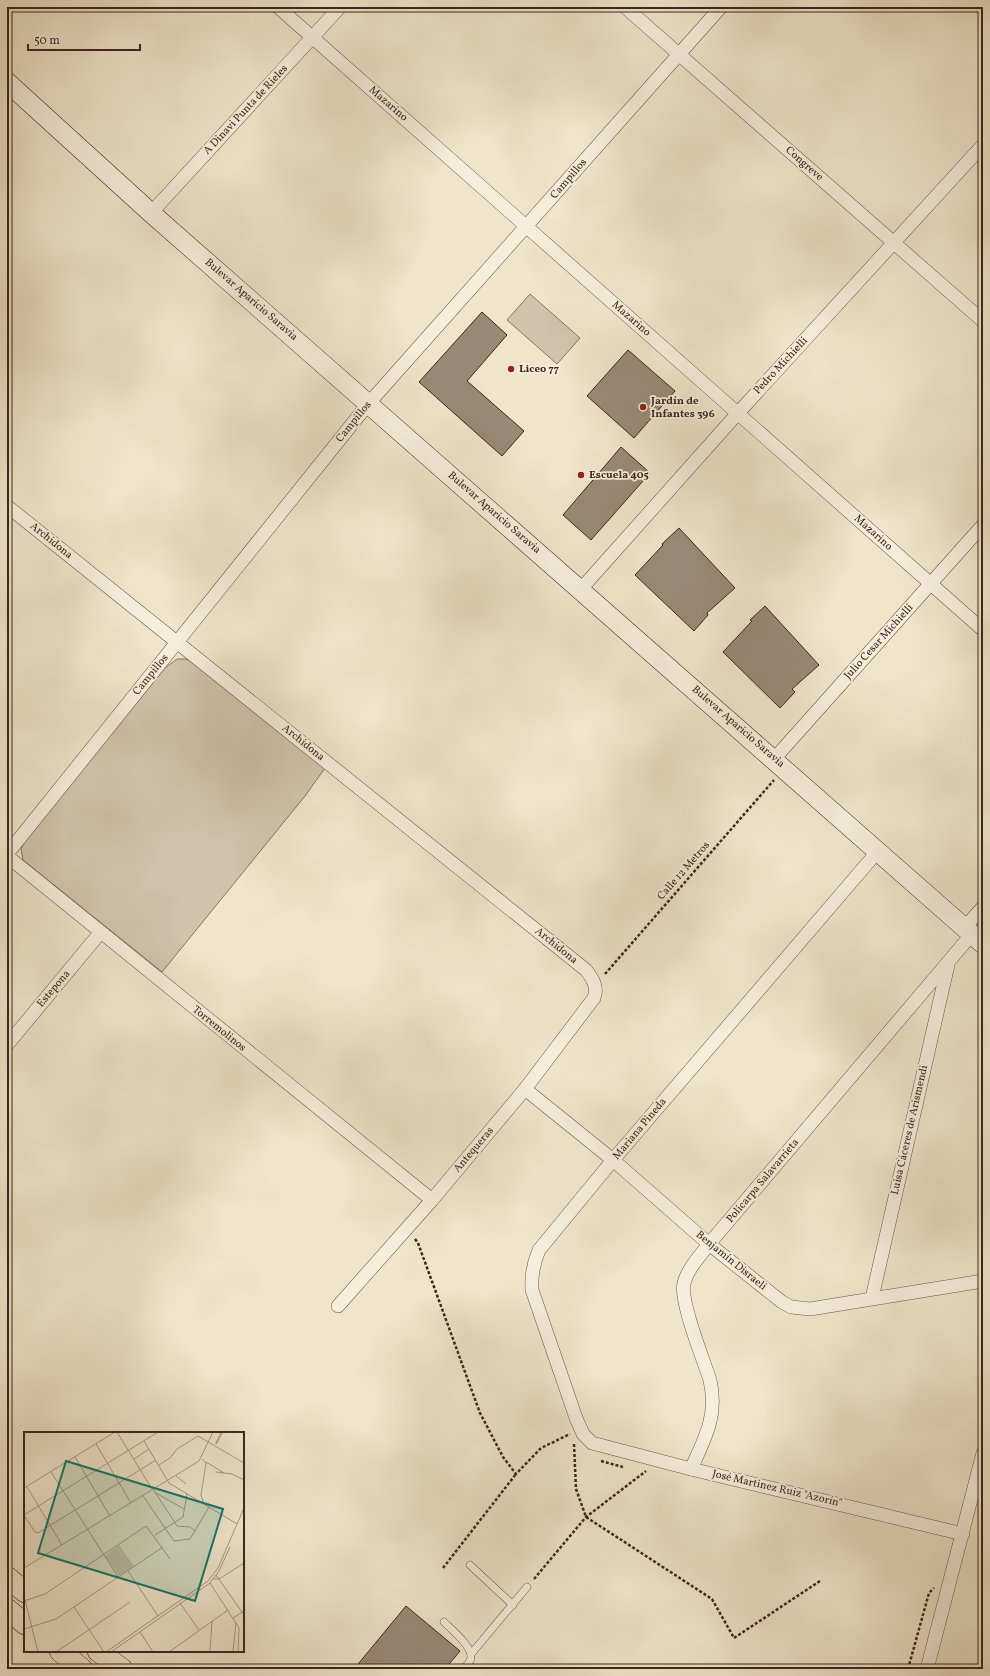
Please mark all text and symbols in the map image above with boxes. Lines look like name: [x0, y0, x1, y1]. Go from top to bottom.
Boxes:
scale bar: [28, 26, 140, 52]
text: 50 m: [34, 33, 60, 49]
street label: A Dinavi Punta de Rieles: [200, 62, 292, 158]
street label: Mazarino: [365, 83, 411, 125]
street label: Congreve: [782, 143, 826, 185]
street label: Campillos: [547, 155, 591, 202]
street label: Bulevar Aparicio Saravia: [201, 255, 301, 345]
street label: Mazarino: [608, 298, 654, 340]
street label: Pedro Michielli: [750, 334, 812, 398]
place label: Liceo 77: [519, 362, 559, 377]
marker: Liceo 77: [506, 364, 516, 374]
place label: Jardín de Infantes 396: [650, 394, 715, 422]
street label: Campillos: [333, 398, 375, 446]
marker: Jardín de Infantes 396: [638, 402, 648, 412]
street label: Bulevar Aparicio Saravia: [444, 468, 544, 558]
place label: Escuela 405: [589, 468, 649, 483]
marker: Escuela 405: [576, 470, 586, 480]
street label: Mazarino: [851, 512, 896, 554]
street label: Archidona: [26, 519, 76, 563]
street label: Julio Cesar Michielli: [841, 601, 917, 683]
street label: Campillos: [130, 651, 172, 699]
street label: Bulevar Aparicio Saravia: [688, 682, 788, 772]
street label: Archidona: [278, 721, 328, 765]
street label: Calle 12 Metros: [654, 838, 714, 904]
street label: Archidona: [531, 924, 581, 968]
street label: Estepona: [34, 967, 74, 1011]
street label: Torremolinos: [189, 1003, 249, 1056]
street label: Luisa Cáceres de Arismendi: [888, 1064, 932, 1196]
street label: Mariana Pineda: [610, 1094, 671, 1163]
street label: Antequeras: [450, 1124, 498, 1176]
street label: Policarpa Salavarrieta: [723, 1135, 803, 1226]
street label: Benjamín Disraeli: [692, 1228, 770, 1294]
inset map: [24, 1432, 244, 1652]
street label: José Martinez Ruiz "Azorín": [711, 1467, 844, 1511]

